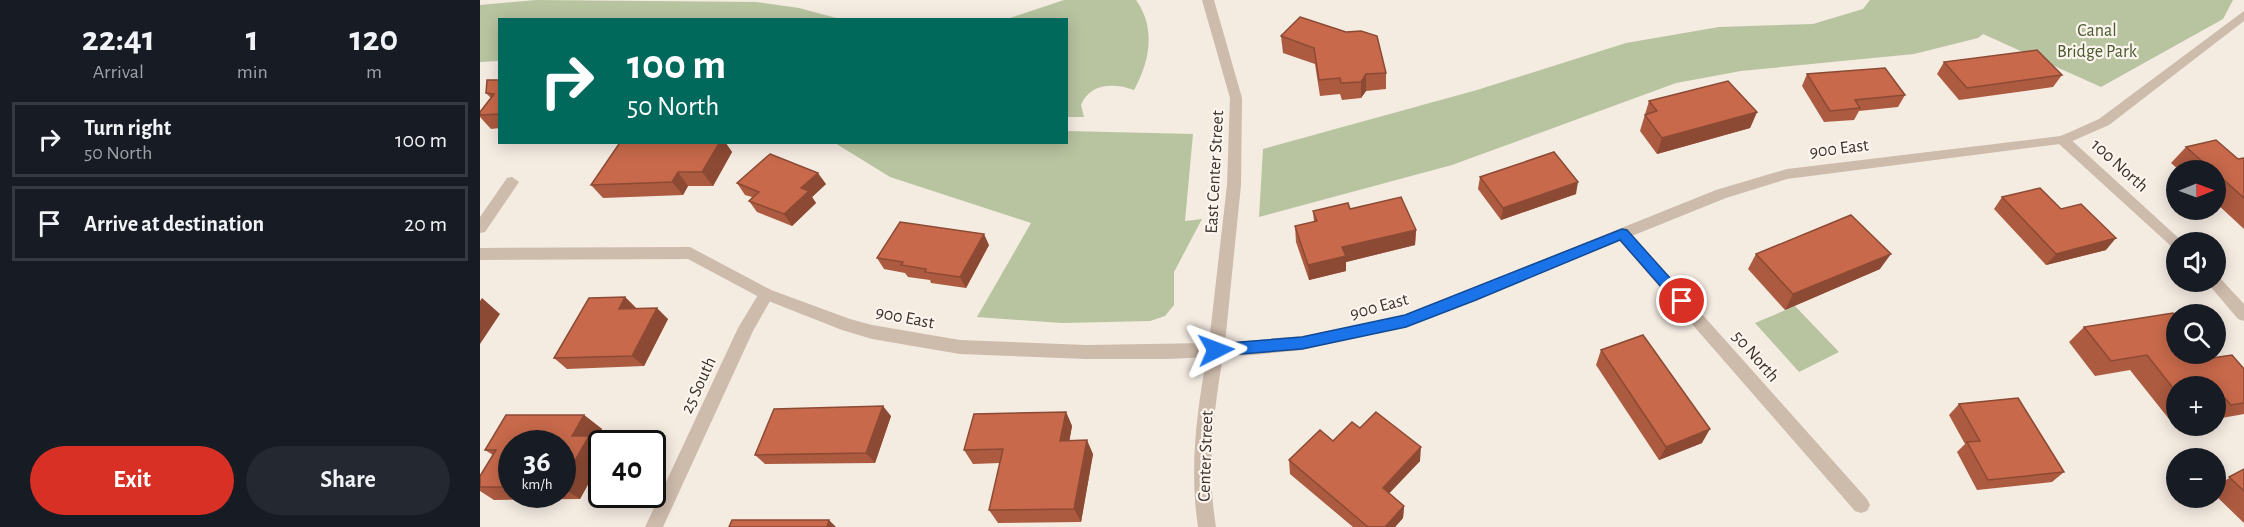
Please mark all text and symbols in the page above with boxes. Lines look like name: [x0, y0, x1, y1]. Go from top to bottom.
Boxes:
text: 22:41: [82, 21, 155, 57]
text: 1: [246, 21, 259, 57]
text: 120: [350, 21, 398, 57]
park label: Canal Bridge Park: [2057, 22, 2138, 61]
icon: right: [528, 42, 606, 120]
text: 100 m: [627, 44, 726, 86]
text: Arrival: [93, 62, 144, 82]
text: min: [237, 62, 268, 82]
text: m: [366, 62, 382, 82]
text: 50 North: [627, 93, 719, 120]
street label: East Center Street: [1203, 110, 1227, 234]
text: Turn right: [84, 117, 171, 139]
icon: right: [33, 123, 66, 156]
text: 100 m: [395, 129, 447, 151]
street label: 900 East: [1809, 136, 1870, 162]
street label: 100 North: [2087, 136, 2151, 196]
text: 50 North: [84, 143, 152, 163]
north arrow: [2166, 160, 2226, 220]
map controls: [2166, 160, 2226, 508]
icon: arrive: [33, 207, 66, 240]
text: Arrive at destination: [84, 213, 264, 235]
text: 20 m: [404, 213, 447, 235]
button: sound: [2166, 232, 2226, 292]
pin: [1656, 275, 1707, 326]
icon: arrive: [1665, 284, 1698, 317]
street label: 900 East: [1348, 291, 1411, 323]
street label: 900 East: [874, 303, 936, 333]
button: search: [2166, 304, 2226, 364]
position arrow: [1184, 318, 1248, 382]
street label: 50 North: [1728, 328, 1782, 386]
street label: 25 South: [678, 354, 720, 416]
button: +: [2166, 376, 2226, 436]
street label: Center Street: [1195, 410, 1217, 502]
speed limit sign: 40: [588, 430, 666, 508]
button: Exit: [30, 446, 234, 515]
button: Share: [246, 446, 450, 515]
text: 36: [523, 447, 551, 477]
button: −: [2166, 448, 2226, 508]
text: km/h: [522, 477, 552, 492]

